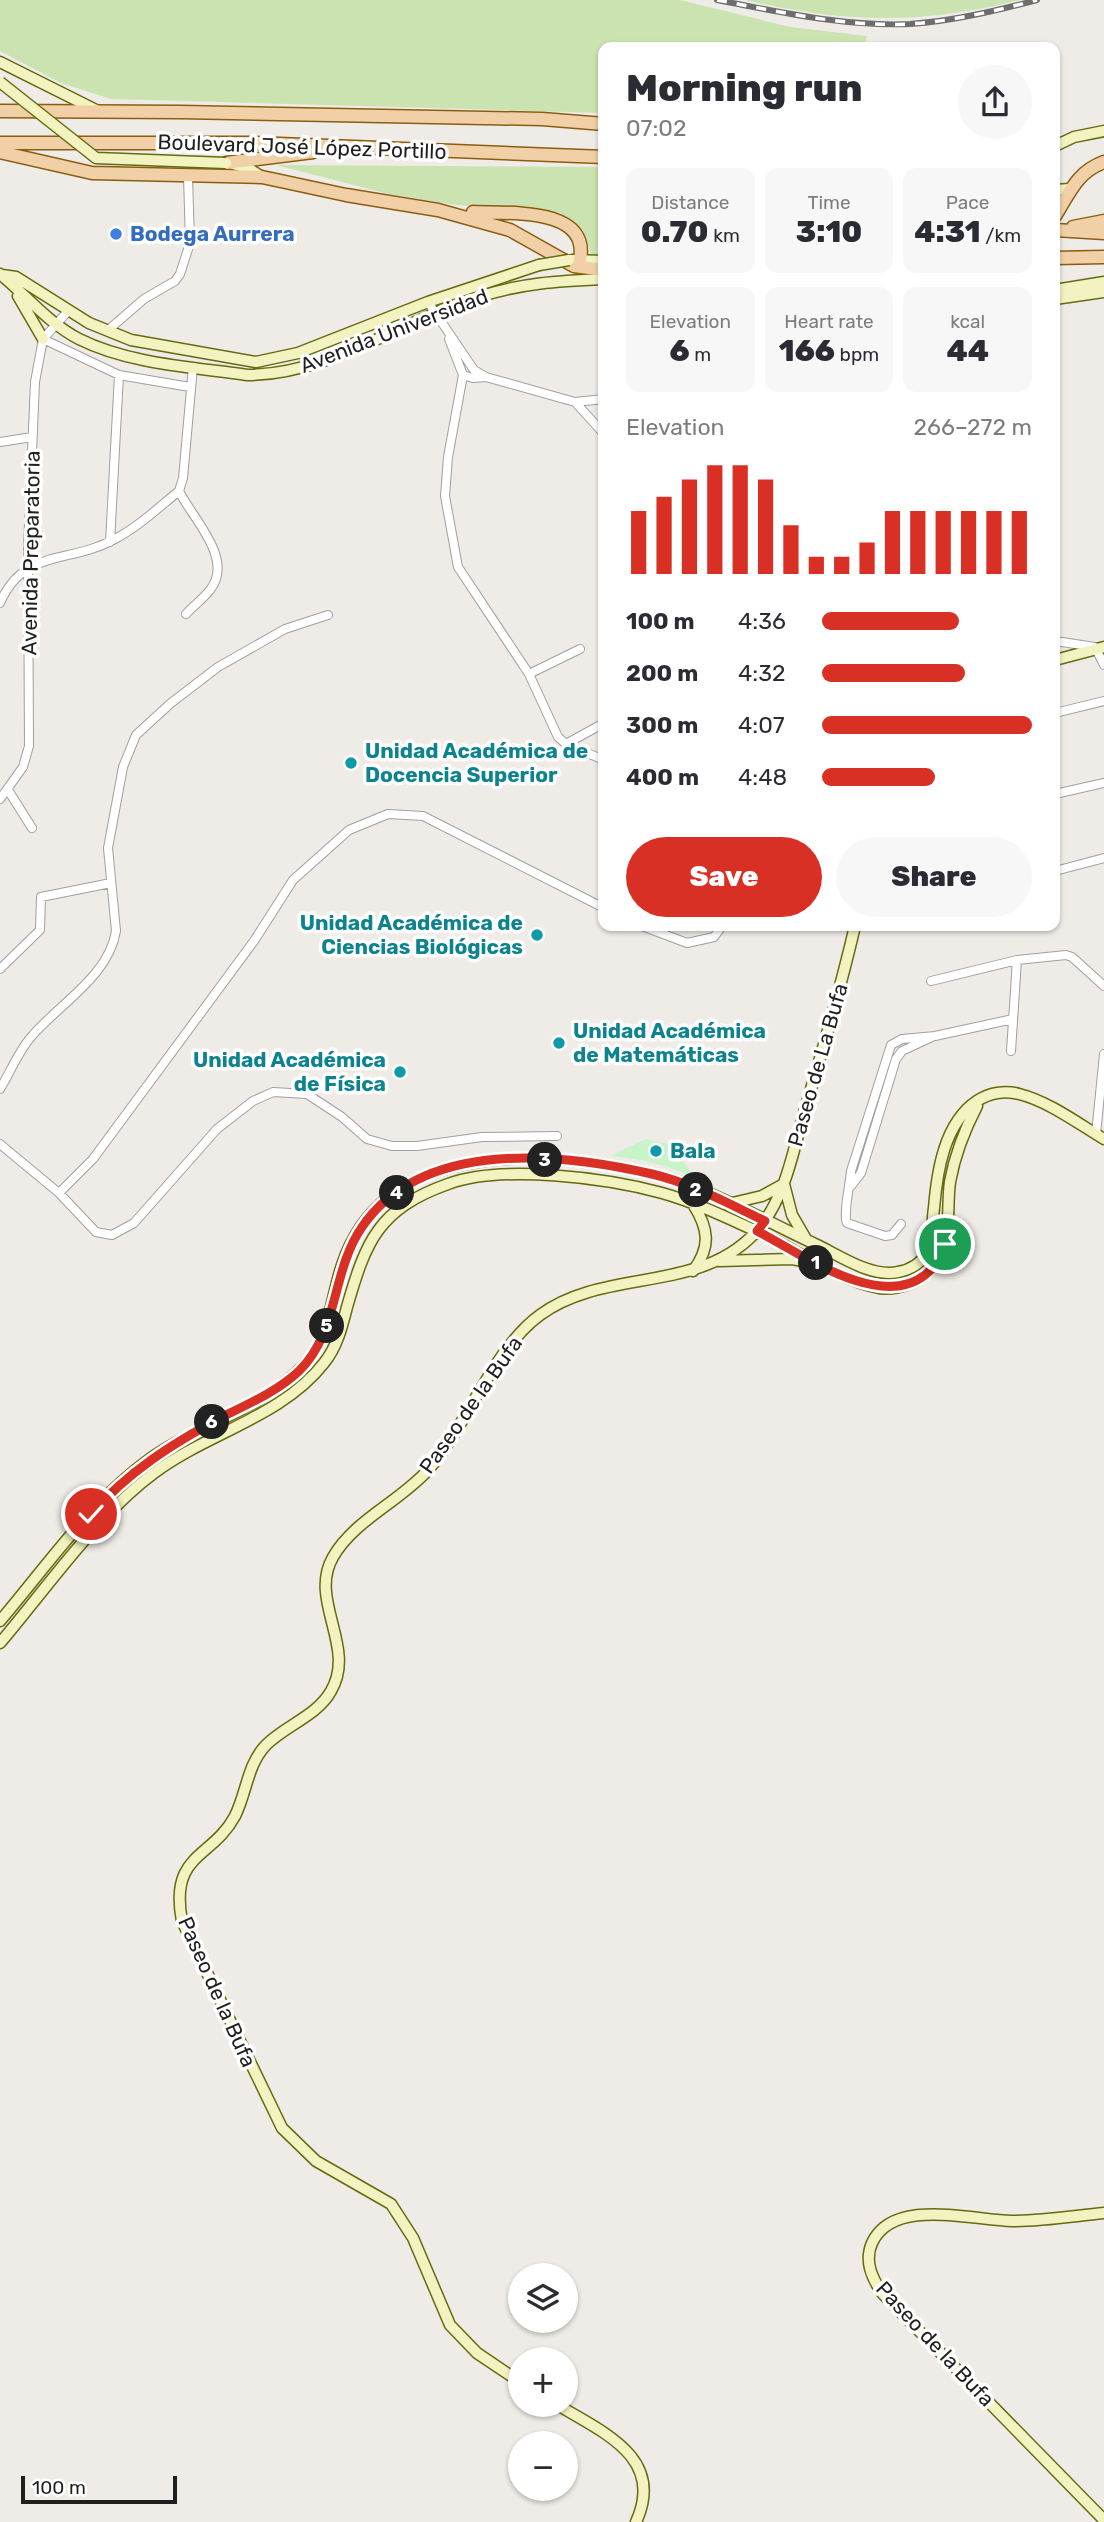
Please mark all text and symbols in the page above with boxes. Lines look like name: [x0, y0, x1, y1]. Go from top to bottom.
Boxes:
text: Morning run: [626, 65, 863, 111]
button: share: [958, 65, 1032, 139]
text: 07:02: [626, 114, 686, 142]
street label: Boulevard José López Portillo: [157, 129, 447, 164]
text: Distance: [651, 191, 729, 214]
text: Time: [807, 191, 851, 214]
text: Pace: [946, 191, 989, 214]
text: 0.70: [641, 214, 709, 250]
text: 3:10: [796, 214, 862, 250]
text: 4:31: [914, 214, 981, 250]
place label: Bodega Aurrera: [130, 221, 295, 246]
text: km: [709, 224, 740, 247]
text: /km: [981, 224, 1021, 247]
marker: Bodega Aurrera: [108, 226, 124, 242]
street label: Avenida Universidad: [296, 283, 491, 378]
text: Elevation: [650, 310, 731, 333]
text: Heart rate: [784, 310, 874, 333]
text: kcal: [950, 310, 985, 333]
text: 6: [669, 333, 690, 369]
text: 166: [779, 333, 835, 369]
text: 44: [946, 333, 989, 369]
text: m: [690, 343, 711, 366]
text: bpm: [835, 343, 879, 366]
text: Elevation: [626, 413, 725, 441]
text: 266–272 m: [914, 413, 1032, 441]
street label: Avenida Preparatoria: [16, 450, 45, 656]
text: 100 m: [626, 607, 695, 635]
text: 4:36: [738, 607, 786, 635]
text: 200 m: [626, 659, 698, 687]
text: 4:32: [738, 659, 786, 687]
text: 300 m: [626, 711, 698, 739]
text: 4:07: [738, 711, 785, 739]
place label: Unidad Académica de Docencia Superior: [365, 738, 588, 787]
marker: Unidad Académica de Docencia Superior: [343, 755, 359, 771]
text: 400 m: [626, 763, 699, 791]
text: 4:48: [738, 763, 787, 791]
button: Save: [626, 837, 822, 917]
button: Share: [836, 837, 1032, 917]
place label: Unidad Académica de Ciencias Biológicas: [300, 910, 523, 959]
marker: Unidad Académica de Ciencias Biológicas: [529, 927, 545, 943]
street label: Paseo de La Bufa: [782, 980, 853, 1149]
place label: Unidad Académica de Matemáticas: [573, 1018, 766, 1067]
marker: Unidad Académica de Matemáticas: [551, 1035, 567, 1051]
place label: Unidad Académica de Física: [193, 1047, 386, 1096]
marker: Unidad Académica de Física: [392, 1064, 408, 1080]
place label: Bala: [670, 1138, 716, 1163]
pin: 3: [528, 1142, 562, 1178]
marker: Bala: [648, 1143, 664, 1159]
text: 3: [538, 1148, 551, 1171]
pin: 2: [678, 1172, 714, 1208]
pin: 4: [380, 1176, 414, 1210]
text: 2: [689, 1178, 702, 1201]
text: 4: [390, 1181, 403, 1204]
pin: [915, 1214, 975, 1274]
icon: arrive: [926, 1225, 964, 1263]
pin: 1: [798, 1246, 834, 1280]
text: 1: [811, 1251, 820, 1274]
pin: 5: [310, 1308, 344, 1344]
text: 5: [320, 1314, 333, 1337]
street label: Paseo de la Bufa: [414, 1331, 527, 1478]
pin: 6: [194, 1404, 230, 1440]
text: 6: [205, 1410, 218, 1433]
pin: [61, 1484, 121, 1544]
icon: check: [72, 1495, 110, 1533]
street label: Paseo de la Bufa: [173, 1913, 262, 2071]
map controls: [508, 2263, 578, 2501]
button: layers: [508, 2263, 578, 2333]
street label: Paseo de la Bufa: [871, 2276, 1000, 2411]
button: +: [508, 2347, 578, 2417]
button: −: [508, 2431, 578, 2501]
scale bar: [21, 2473, 177, 2505]
text: 100 m: [32, 2476, 86, 2499]

